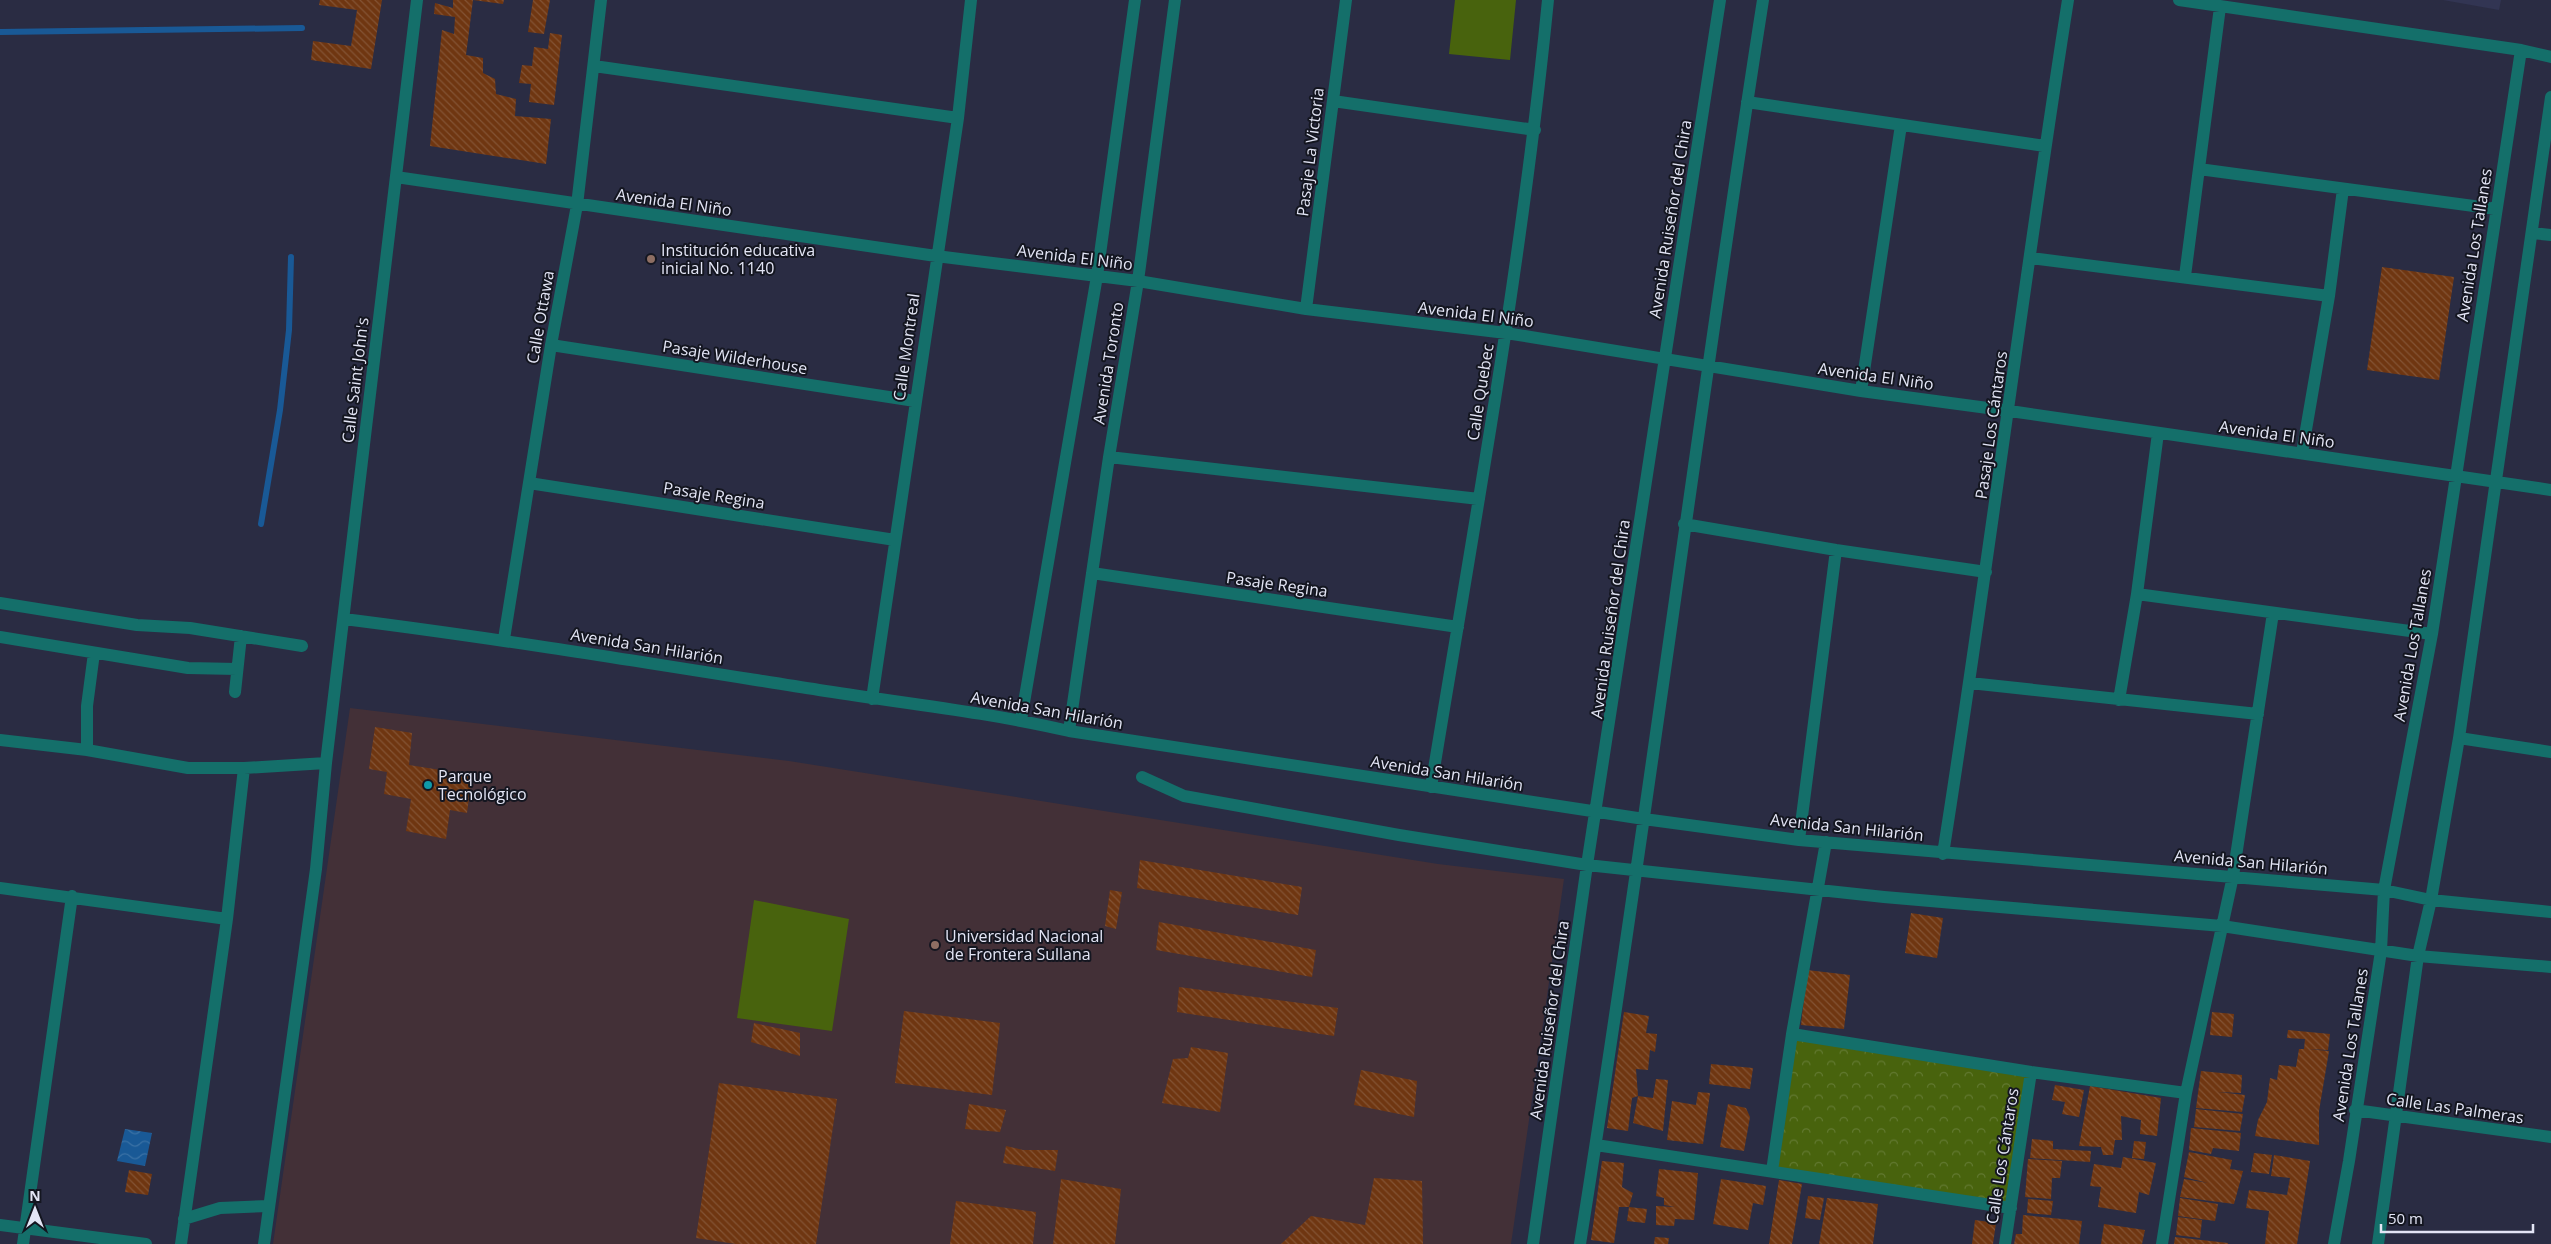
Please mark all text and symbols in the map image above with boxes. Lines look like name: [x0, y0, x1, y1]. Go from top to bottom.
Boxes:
street label: Pasaje La Victoria: [1291, 86, 1329, 218]
street label: Avenida Ruiseñor del Chira: [1643, 118, 1697, 320]
street label: Avenida Los Tallanes: [2451, 167, 2497, 323]
street label: Avenida El Niño: [615, 183, 733, 221]
place label: Institución educativa inicial No. 1140: [661, 239, 815, 279]
street label: Avenida El Niño: [1016, 239, 1134, 275]
marker: Institución educativa inicial No. 1140: [645, 253, 657, 265]
street label: Calle Ottawa: [521, 269, 559, 365]
street label: Calle Montreal: [888, 292, 924, 402]
street label: Avenida El Niño: [1417, 296, 1535, 332]
street label: Avenida Toronto: [1087, 300, 1129, 426]
street label: Calle Saint John's: [336, 316, 374, 444]
street label: Pasaje Wilderhouse: [661, 335, 809, 379]
street label: Calle Quebec: [1461, 342, 1499, 442]
street label: Pasaje Los Cántaros: [1970, 350, 2012, 500]
street label: Avenida El Niño: [1817, 357, 1935, 395]
street label: Avenida El Niño: [2218, 415, 2336, 453]
street label: Pasaje Regina: [662, 476, 766, 514]
street label: Avenida Ruiseñor del Chira: [1585, 518, 1635, 720]
street label: Pasaje Regina: [1225, 566, 1329, 602]
street label: Avenida Los Tallanes: [2388, 567, 2436, 723]
street label: Avenida San Hilarión: [569, 623, 725, 669]
street label: Avenida San Hilarión: [969, 686, 1125, 734]
street label: Avenida San Hilarión: [1369, 750, 1525, 796]
place label: Parque Tecnológico: [438, 765, 527, 805]
marker: Parque Tecnológico: [422, 779, 434, 791]
street label: Avenida San Hilarión: [1769, 808, 1925, 846]
street label: Avenida San Hilarión: [2173, 844, 2329, 880]
street label: Avenida Ruiseñor del Chira: [1524, 919, 1574, 1121]
place label: Universidad Nacional de Frontera Sullana: [945, 925, 1103, 965]
marker: Universidad Nacional de Frontera Sullana: [929, 939, 941, 951]
street label: Avenida Los Tallanes: [2327, 967, 2373, 1123]
street label: Calle Los Cántaros: [1980, 1087, 2024, 1225]
street label: Calle Las Palmeras: [2385, 1087, 2525, 1129]
north arrow: [10, 1184, 60, 1234]
text: N: [29, 1186, 41, 1205]
scale bar: [2381, 1202, 2534, 1234]
text: 50 m: [2388, 1208, 2423, 1228]

